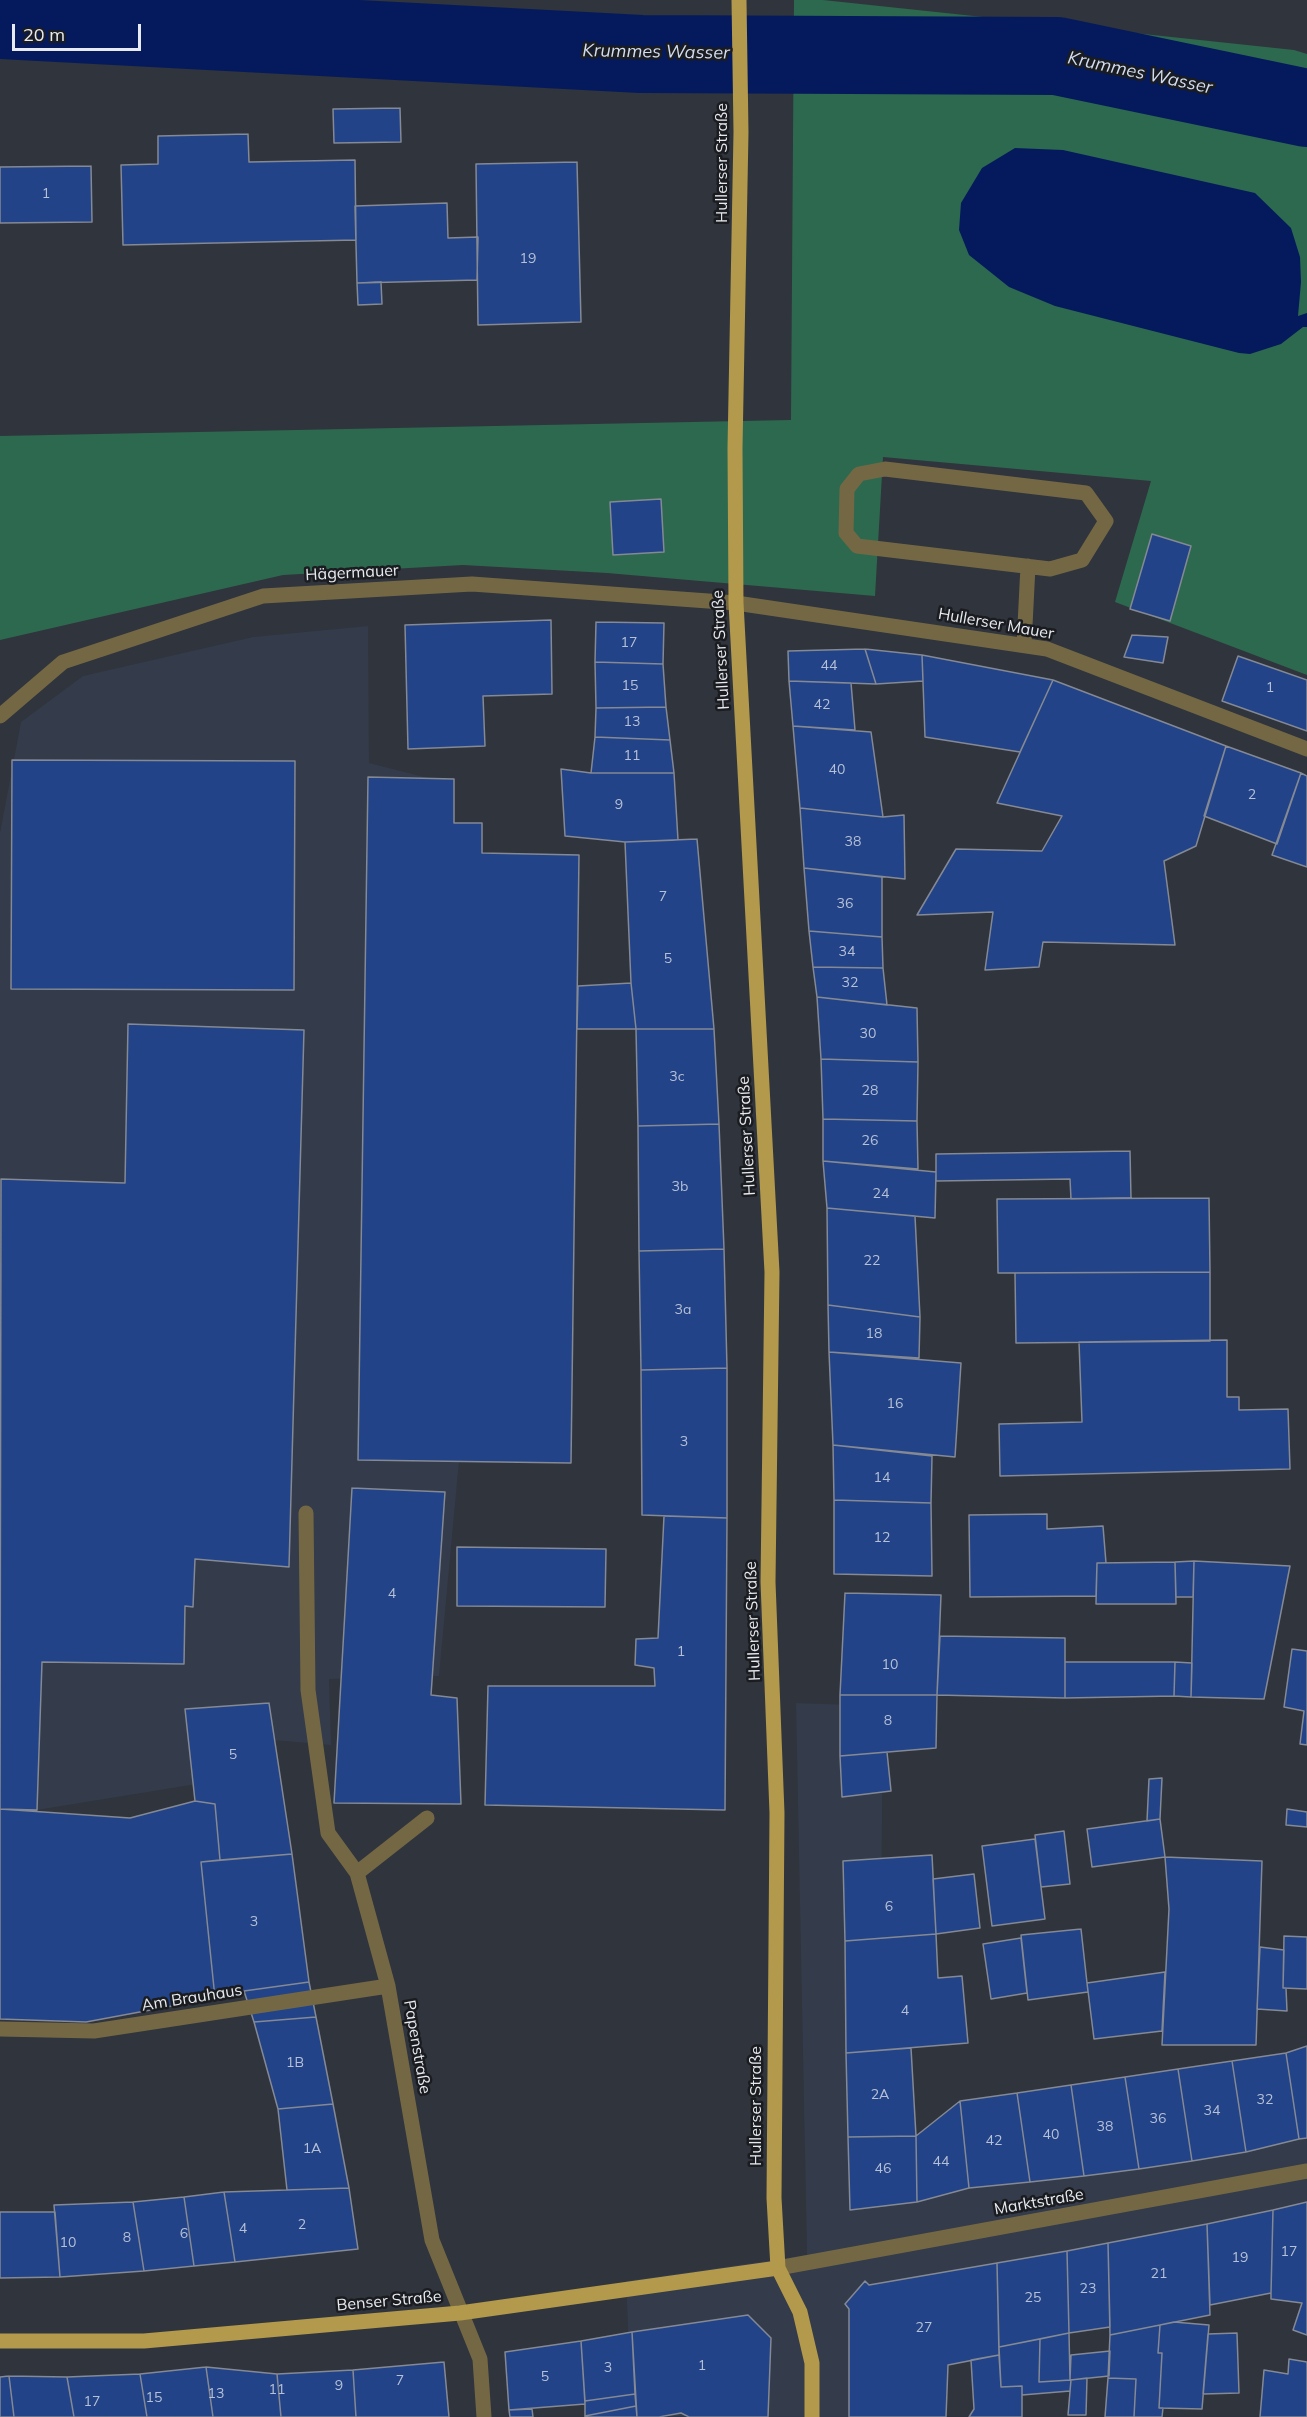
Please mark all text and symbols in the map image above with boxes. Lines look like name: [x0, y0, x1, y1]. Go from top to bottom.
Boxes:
scale bar: [15, 12, 144, 50]
text: 20 m: [23, 23, 65, 46]
water label: Krummes Wasser: [582, 40, 730, 64]
water label: Krummes Wasser: [1066, 47, 1214, 99]
street label: Hullerser Straße: [712, 103, 732, 223]
house number: 1: [42, 186, 50, 202]
house number: 19: [520, 251, 536, 267]
street label: Hägermauer: [305, 561, 399, 585]
street label: Hullerser Straße: [708, 590, 734, 710]
street label: Hullerser Mauer: [937, 604, 1055, 644]
house number: 17: [621, 635, 637, 651]
house number: 44: [821, 658, 837, 674]
house number: 15: [622, 678, 638, 694]
house number: 1: [1266, 680, 1274, 696]
house number: 42: [814, 697, 830, 713]
house number: 13: [624, 714, 640, 730]
house number: 11: [624, 748, 640, 764]
house number: 40: [829, 762, 845, 778]
house number: 2: [1248, 787, 1256, 803]
house number: 9: [615, 797, 623, 813]
house number: 38: [845, 834, 861, 850]
house number: 7: [659, 889, 667, 905]
house number: 36: [837, 896, 853, 912]
house number: 34: [839, 944, 855, 960]
house number: 5: [664, 951, 672, 967]
house number: 32: [842, 975, 858, 991]
house number: 30: [860, 1026, 876, 1042]
house number: 3c: [669, 1069, 685, 1085]
street label: Hullerser Straße: [734, 1076, 760, 1196]
house number: 28: [862, 1083, 878, 1099]
house number: 26: [862, 1133, 878, 1149]
house number: 3b: [672, 1179, 688, 1195]
house number: 24: [873, 1186, 889, 1202]
house number: 22: [864, 1253, 880, 1269]
house number: 3a: [675, 1302, 691, 1318]
house number: 18: [866, 1326, 882, 1342]
house number: 16: [887, 1396, 903, 1412]
house number: 3: [680, 1434, 688, 1450]
house number: 14: [874, 1470, 890, 1486]
house number: 12: [874, 1530, 890, 1546]
street label: Hullerser Straße: [741, 1561, 765, 1681]
house number: 4: [388, 1586, 396, 1602]
house number: 1: [677, 1644, 685, 1660]
house number: 10: [882, 1657, 898, 1673]
house number: 8: [884, 1713, 892, 1729]
house number: 5: [229, 1747, 237, 1763]
house number: 6: [885, 1899, 893, 1915]
house number: 3: [250, 1914, 258, 1930]
street label: Am Brauhaus: [140, 1981, 244, 2015]
street label: Papenstraße: [399, 1999, 435, 2095]
house number: 4: [901, 2003, 909, 2019]
street label: Hullerser Straße: [746, 2046, 766, 2166]
house number: 1B: [286, 2055, 304, 2071]
house number: 2A: [871, 2087, 889, 2103]
house number: 32: [1257, 2092, 1273, 2108]
house number: 34: [1204, 2103, 1220, 2119]
house number: 36: [1150, 2111, 1166, 2127]
house number: 38: [1097, 2119, 1113, 2135]
house number: 40: [1043, 2127, 1059, 2143]
house number: 42: [986, 2133, 1002, 2149]
house number: 1A: [303, 2141, 321, 2157]
house number: 44: [933, 2154, 949, 2170]
house number: 46: [875, 2161, 891, 2177]
street label: Marktstraße: [993, 2185, 1085, 2219]
house number: 2: [298, 2217, 306, 2233]
house number: 4: [239, 2221, 247, 2237]
house number: 6: [180, 2226, 188, 2242]
house number: 8: [123, 2230, 131, 2246]
house number: 10: [60, 2235, 76, 2251]
house number: 17: [1281, 2244, 1297, 2260]
house number: 19: [1232, 2250, 1248, 2266]
house number: 21: [1151, 2266, 1167, 2282]
house number: 23: [1080, 2281, 1096, 2297]
street label: Benser Straße: [336, 2287, 442, 2315]
house number: 25: [1025, 2290, 1041, 2306]
house number: 27: [916, 2320, 932, 2336]
house number: 1: [698, 2358, 706, 2374]
house number: 3: [604, 2360, 612, 2376]
house number: 5: [541, 2369, 549, 2385]
house number: 7: [396, 2373, 404, 2389]
house number: 9: [335, 2378, 343, 2394]
house number: 11: [269, 2382, 285, 2398]
house number: 13: [208, 2386, 224, 2402]
house number: 15: [146, 2390, 162, 2406]
house number: 17: [84, 2394, 100, 2410]

